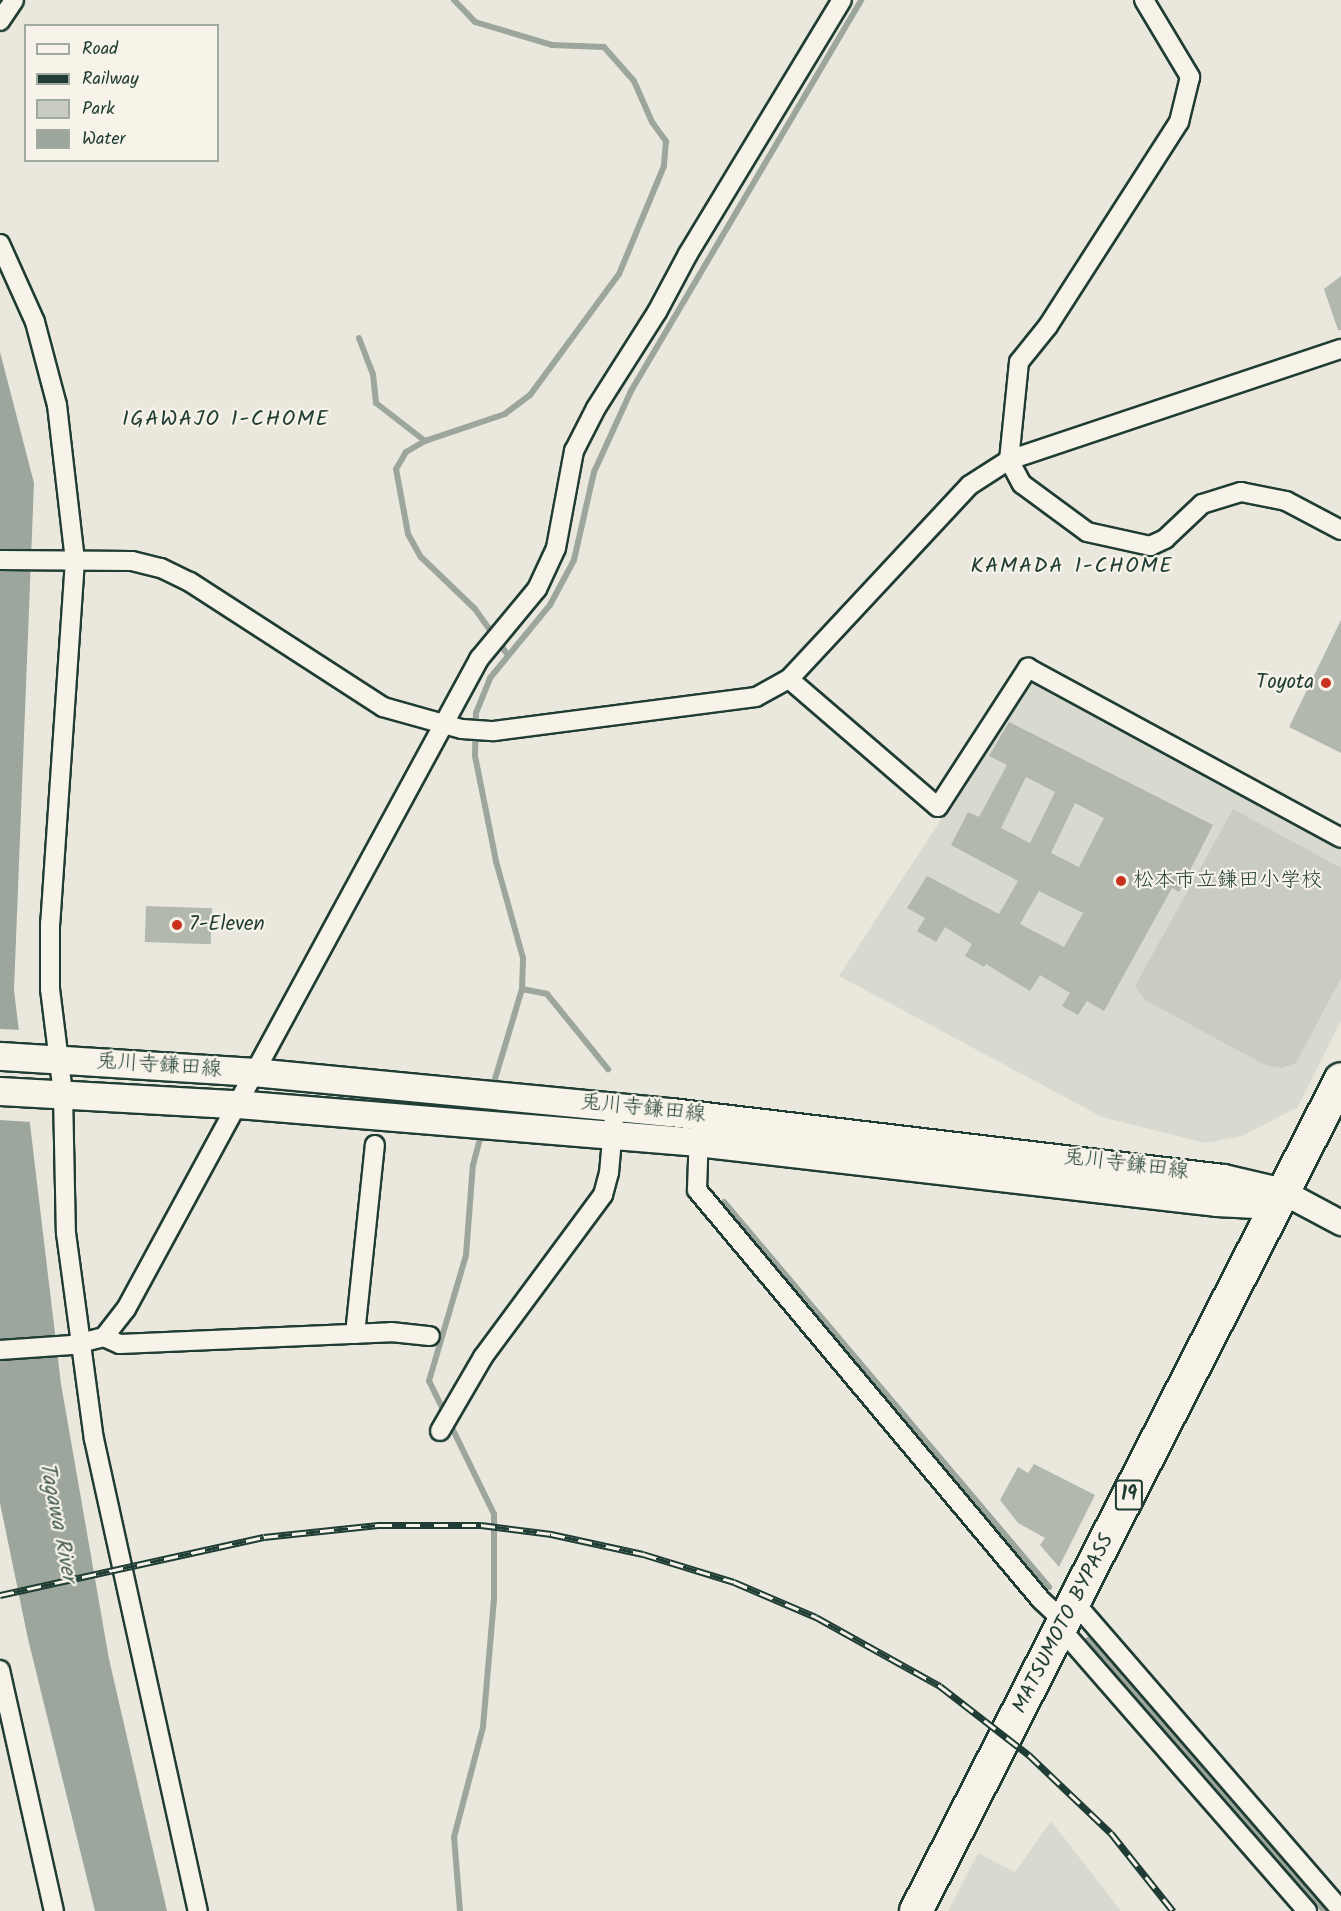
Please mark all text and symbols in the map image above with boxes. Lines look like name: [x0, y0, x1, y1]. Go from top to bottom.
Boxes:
legend: [24, 24, 219, 162]
text: Road: [82, 35, 118, 64]
text: Railway: [82, 65, 139, 94]
text: Park: [82, 95, 115, 124]
text: Water: [82, 125, 126, 154]
district label: IGAWAJO 1-CHOME: [122, 407, 330, 433]
district label: KAMADA 1-CHOME: [970, 554, 1174, 580]
place label: Toyota: [1256, 670, 1314, 696]
marker: Toyota: [1319, 676, 1333, 690]
place label: 松本市立鎌田小学校: [1133, 868, 1322, 894]
marker: 松本市立鎌田小学校: [1114, 874, 1128, 888]
place label: 7-Eleven: [189, 912, 265, 938]
marker: 7-Eleven: [170, 918, 184, 932]
street label: 兎川寺鎌田線: [95, 1049, 223, 1083]
street label: 兎川寺鎌田線: [579, 1090, 707, 1128]
street label: 兎川寺鎌田線: [1062, 1145, 1190, 1185]
water label: Tagawa River: [32, 1460, 82, 1584]
road number: 19: [1114, 1478, 1144, 1512]
street label: MATSUMOTO BYPASS: [1008, 1530, 1120, 1718]

